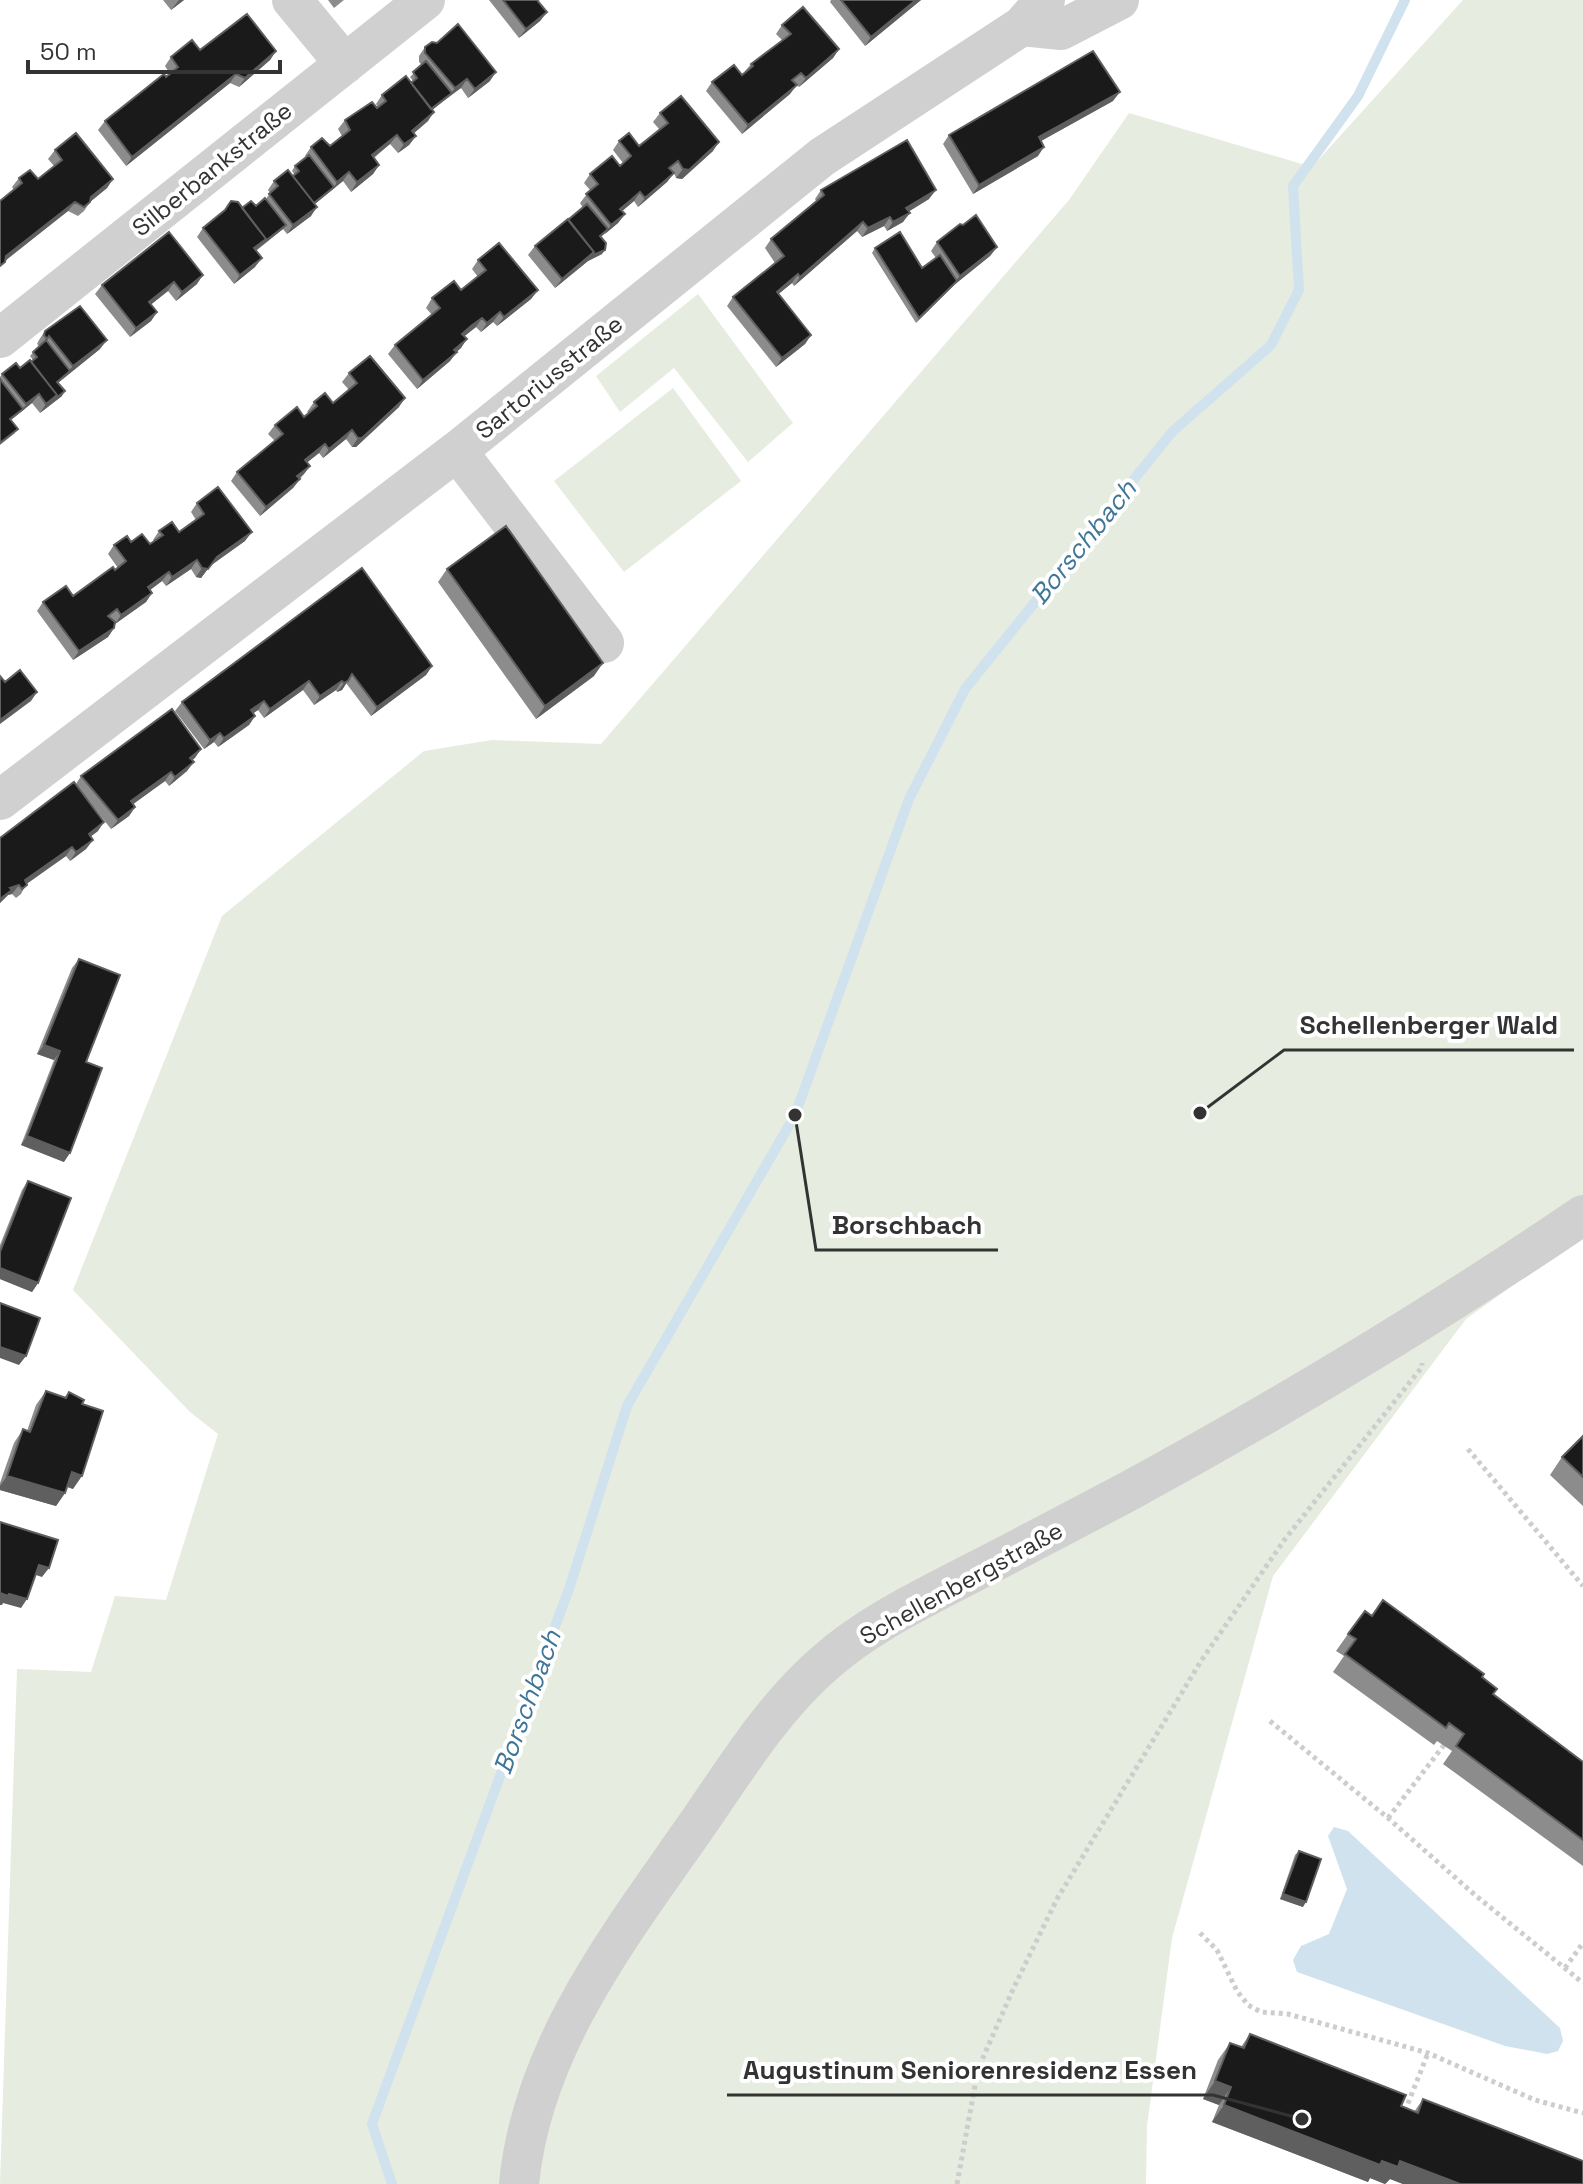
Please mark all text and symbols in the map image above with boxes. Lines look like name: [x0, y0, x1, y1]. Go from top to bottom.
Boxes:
scale bar: [28, 24, 280, 74]
text: 50 m: [40, 36, 97, 67]
street label: Silberbankstraße: [126, 95, 298, 243]
street label: Sartoriusstraße: [469, 308, 629, 446]
water label: Borschbach: [1022, 472, 1144, 611]
callout: Schellenberger Wald: [1284, 1000, 1574, 1050]
text: Schellenberger Wald: [1300, 1008, 1558, 1042]
callout: Borschbach: [816, 1200, 998, 1250]
text: Borschbach: [832, 1208, 982, 1242]
street label: Schellenbergstraße: [854, 1514, 1068, 1652]
water label: Borschbach: [485, 1624, 569, 1779]
callout: Augustinum Seniorenresidenz Essen: [727, 2045, 1213, 2095]
text: Augustinum Seniorenresidenz Essen: [743, 2053, 1197, 2087]

